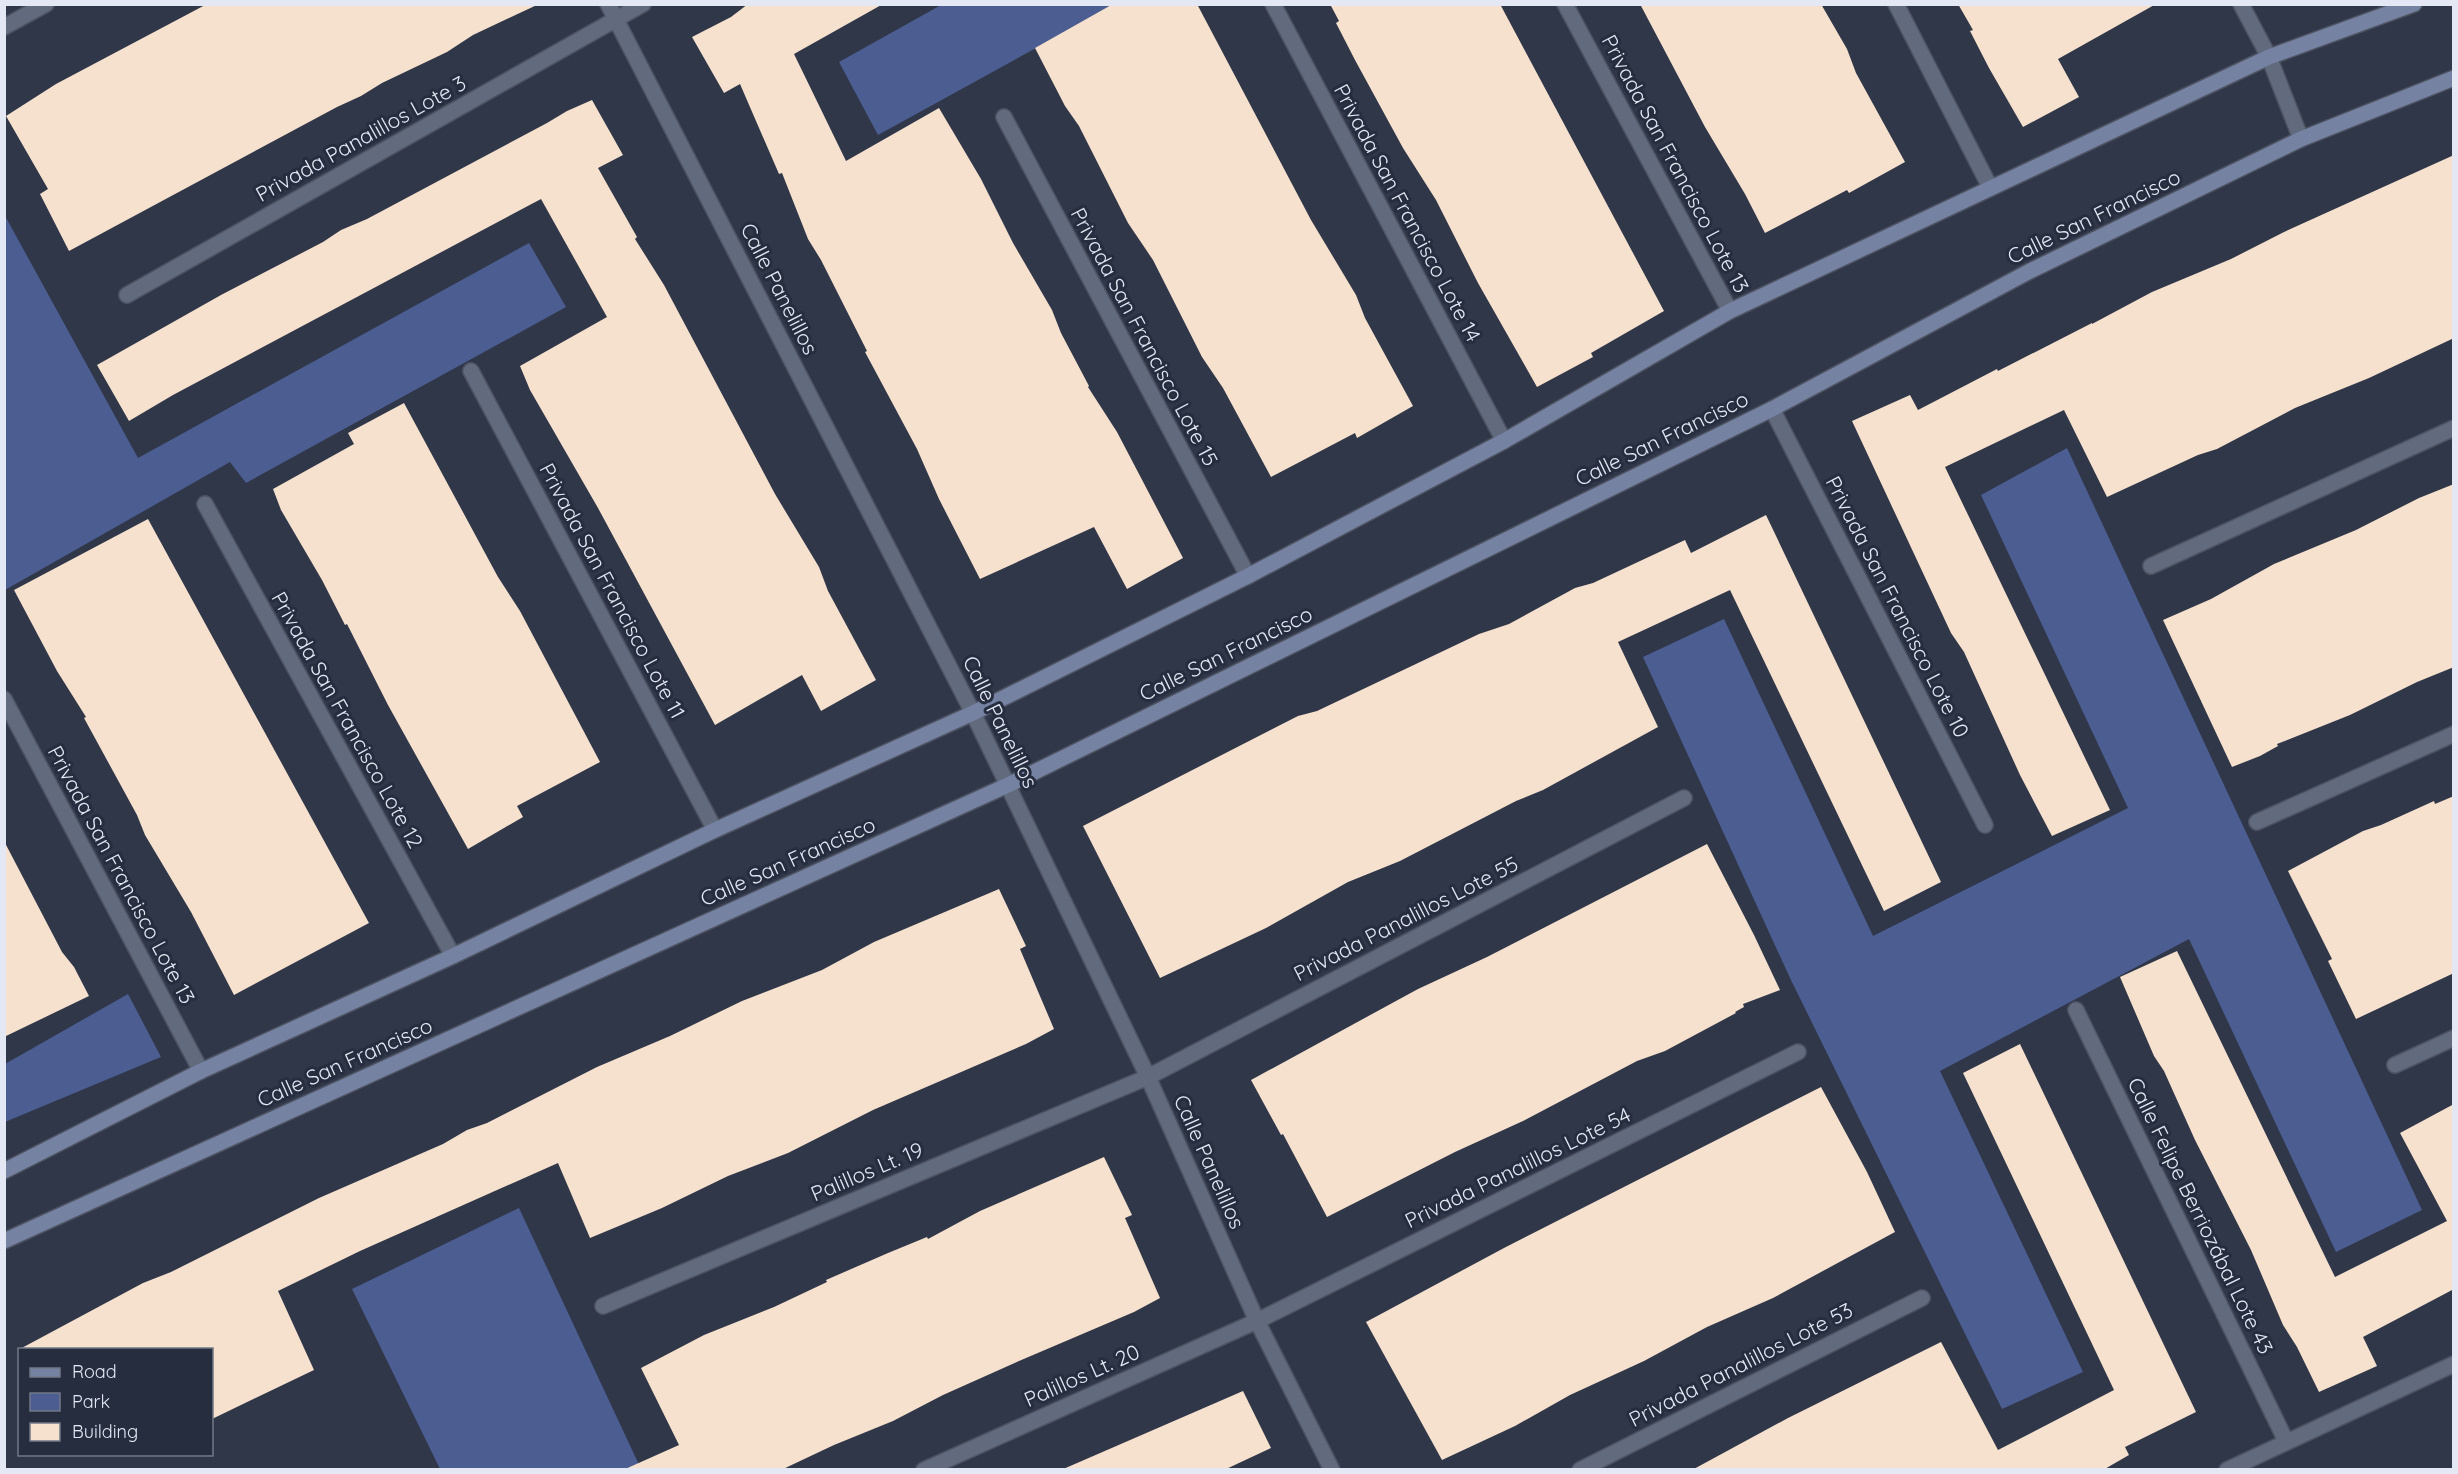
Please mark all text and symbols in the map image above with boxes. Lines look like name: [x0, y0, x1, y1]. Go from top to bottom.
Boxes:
street label: Privada San Francisco Lote 13: [1597, 30, 1755, 297]
street label: Privada Panalillos Lote 3: [251, 69, 470, 207]
street label: Privada San Francisco Lote 14: [1329, 79, 1487, 346]
street label: Calle San Francisco: [2003, 163, 2184, 269]
street label: Privada San Francisco Lote 15: [1066, 203, 1224, 470]
street label: Calle Panelillos: [736, 219, 824, 359]
street label: Calle San Francisco: [1571, 385, 1752, 491]
street label: Privada San Francisco Lote 11: [534, 458, 691, 723]
street label: Privada San Francisco Lote 10: [1820, 471, 1975, 742]
street label: Privada San Francisco Lote 12: [266, 587, 429, 852]
street label: Calle San Francisco: [1135, 600, 1316, 706]
street label: Calle Panelillos: [958, 651, 1044, 792]
street label: Privada San Francisco Lote 13: [43, 741, 201, 1008]
street label: Calle San Francisco: [696, 811, 879, 911]
street label: Privada Panalillos Lote 55: [1289, 850, 1522, 986]
street label: Calle San Francisco: [253, 1012, 436, 1112]
street label: Calle Felipe Berriozábal Lote 43: [2122, 1073, 2279, 1358]
street label: Calle Panelillos: [1169, 1091, 1251, 1233]
street label: Privada Panalillos Lote 54: [1400, 1101, 1635, 1233]
street label: Palillos Lt. 19: [807, 1136, 927, 1206]
street label: Privada Panalillos Lote 53: [1624, 1296, 1857, 1432]
street label: Palillos Lt. 20: [1020, 1338, 1144, 1412]
legend: [18, 1348, 213, 1456]
text: Road: [72, 1360, 117, 1383]
text: Park: [72, 1390, 110, 1413]
text: Building: [72, 1420, 138, 1443]

